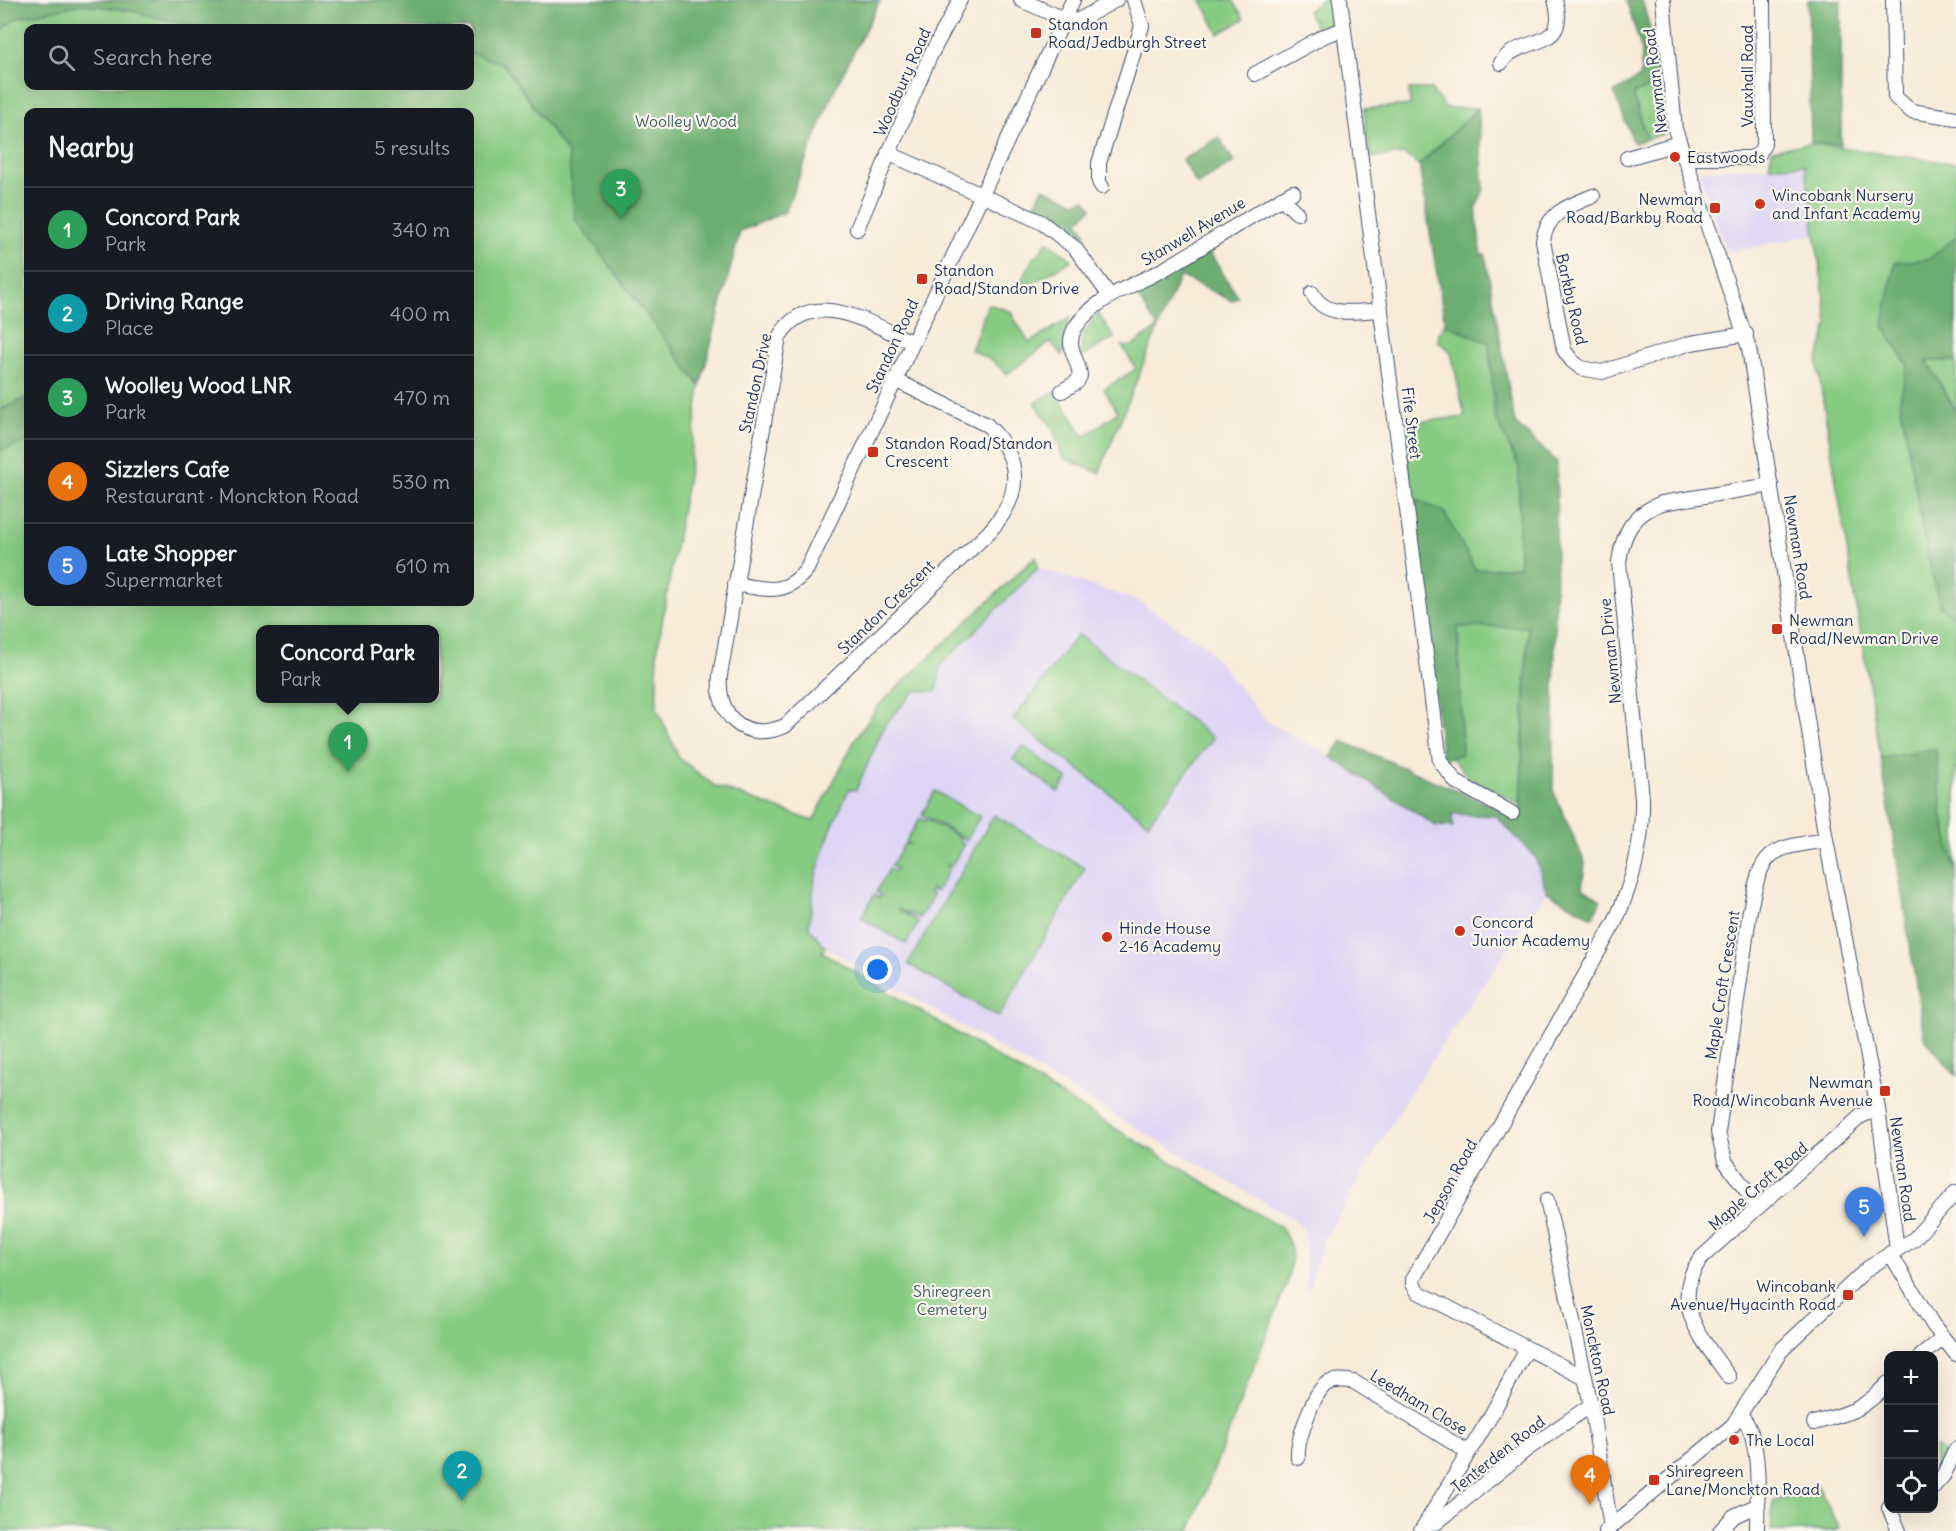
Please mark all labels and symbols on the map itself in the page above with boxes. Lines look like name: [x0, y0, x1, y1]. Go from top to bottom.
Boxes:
place label: Standon Road/Jedburgh Street: [1048, 14, 1207, 52]
street label: Woodbury Road: [869, 25, 935, 139]
street label: Vauxhall Road: [1737, 25, 1757, 127]
marker: Standon Road/Jedburgh Street: [1029, 26, 1043, 40]
street label: Newman Road: [1639, 27, 1671, 135]
park label: Woolley Wood: [635, 111, 737, 131]
place label: Eastwoods: [1687, 147, 1765, 167]
marker: Eastwoods: [1668, 150, 1682, 164]
pin: 3: [602, 170, 640, 219]
place label: Wincobank Nursery and Infant Academy: [1772, 185, 1920, 223]
place label: Newman Road/Barkby Road: [1566, 189, 1703, 227]
street label: Stanwell Avenue: [1137, 192, 1249, 270]
marker: Wincobank Nursery and Infant Academy: [1753, 197, 1767, 211]
marker: Newman Road/Barkby Road: [1708, 201, 1722, 215]
street label: Barkby Road: [1552, 251, 1592, 347]
place label: Standon Road/Standon Drive: [934, 260, 1079, 298]
marker: Standon Road/Standon Drive: [915, 272, 929, 286]
street label: Standon Road: [862, 296, 922, 396]
street label: Standon Drive: [735, 331, 775, 435]
street label: Fife Street: [1398, 386, 1426, 461]
place label: Standon Road/Standon Crescent: [885, 433, 1052, 471]
marker: Standon Road/Standon Crescent: [866, 445, 880, 459]
street label: Newman Road: [1780, 493, 1816, 601]
street label: Standon Crescent: [833, 555, 939, 658]
street label: Newman Drive: [1595, 597, 1625, 705]
place label: Newman Road/Newman Drive: [1789, 610, 1939, 648]
marker: Newman Road/Newman Drive: [1770, 622, 1784, 636]
pin: 1: [328, 722, 368, 772]
street label: Maple Croft Crescent: [1700, 908, 1744, 1061]
place label: Concord Junior Academy: [1472, 912, 1590, 950]
place label: Hinde House 2-16 Academy: [1119, 918, 1221, 956]
marker: Concord Junior Academy: [1453, 924, 1467, 938]
marker: Hinde House 2-16 Academy: [1100, 930, 1114, 944]
your location: [863, 955, 892, 984]
place label: Newman Road/Wincobank Avenue: [1692, 1072, 1873, 1110]
marker: Newman Road/Wincobank Avenue: [1878, 1084, 1892, 1098]
street label: Newman Road: [1886, 1115, 1920, 1223]
street label: Jepson Road: [1419, 1136, 1481, 1226]
street label: Maple Croft Road: [1704, 1138, 1812, 1234]
pin: 5: [1844, 1188, 1884, 1237]
place label: Wincobank Avenue/Hyacinth Road: [1670, 1276, 1836, 1314]
park label: Shiregreen Cemetery: [913, 1281, 991, 1319]
marker: Wincobank Avenue/Hyacinth Road: [1841, 1288, 1855, 1302]
street label: Monckton Road: [1577, 1303, 1619, 1417]
street label: Leedham Close: [1367, 1365, 1471, 1439]
street label: Tenterden Road: [1447, 1411, 1549, 1497]
place label: The Local: [1746, 1430, 1814, 1450]
marker: The Local: [1727, 1433, 1741, 1447]
pin: 2: [442, 1452, 482, 1501]
pin: 4: [1570, 1456, 1610, 1505]
place label: Shiregreen Lane/Monckton Road: [1666, 1461, 1820, 1499]
marker: Shiregreen Lane/Monckton Road: [1647, 1473, 1661, 1487]

